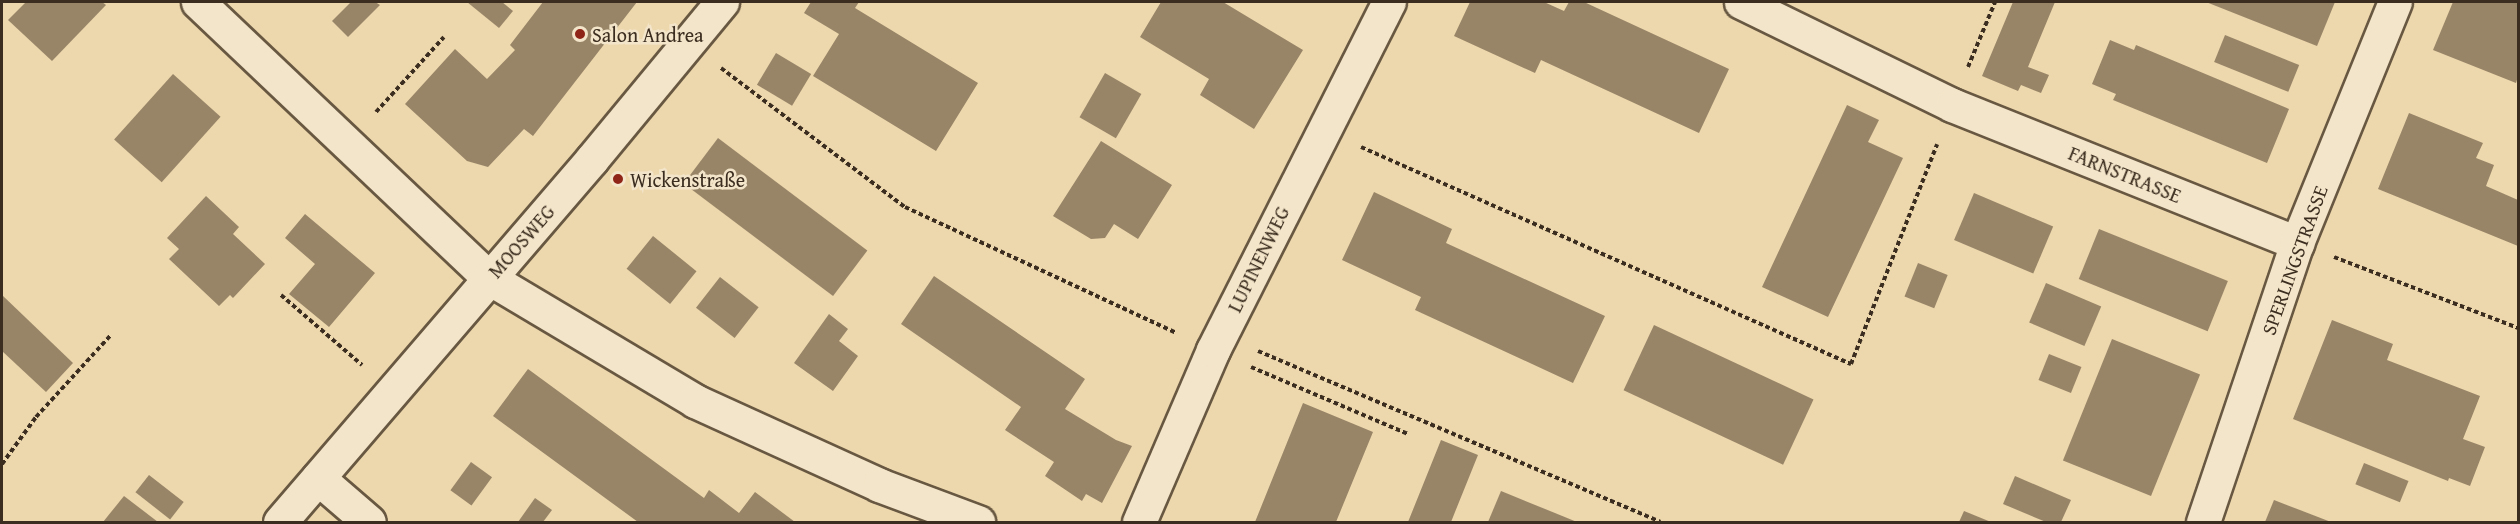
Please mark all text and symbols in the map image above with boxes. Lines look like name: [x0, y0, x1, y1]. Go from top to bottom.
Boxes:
place label: Salon Andrea: [592, 22, 703, 46]
marker: Salon Andrea: [573, 27, 587, 41]
street label: FARNSTRASSE: [2065, 141, 2185, 207]
place label: Wickenstraße: [630, 167, 745, 191]
marker: Wickenstraße: [611, 172, 625, 186]
street label: SPERLINGSTRASSE: [2256, 182, 2332, 338]
street label: MOOSWEG: [483, 199, 559, 283]
street label: LUPINENWEG: [1222, 202, 1294, 316]

